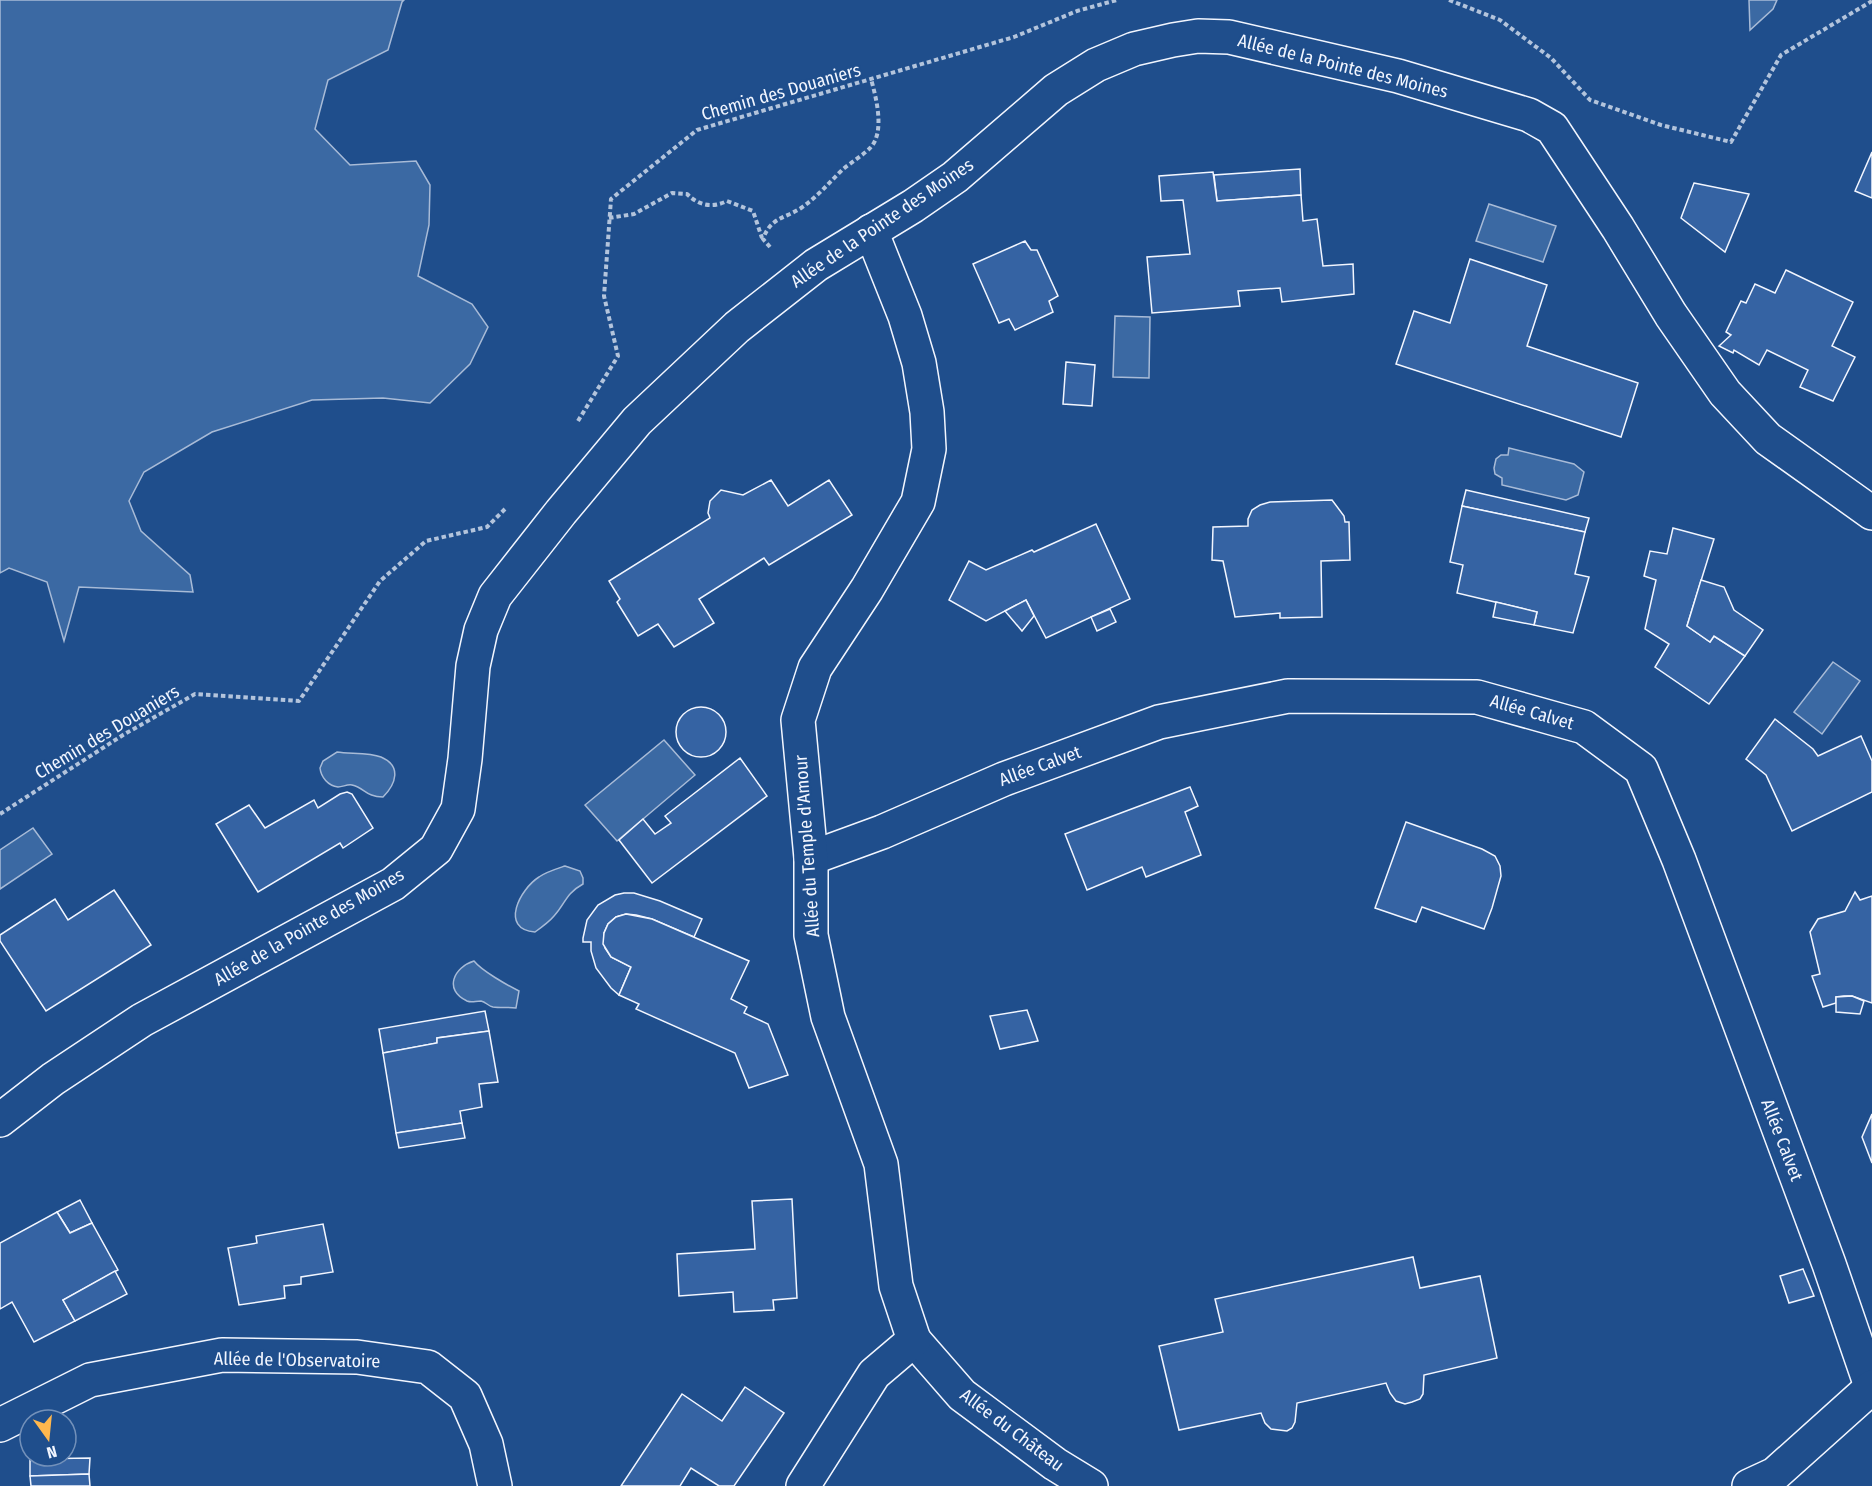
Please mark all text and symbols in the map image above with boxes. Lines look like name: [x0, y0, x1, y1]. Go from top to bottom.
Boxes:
street label: Allée de la Pointe des Moines: [1236, 29, 1451, 103]
street label: Chemin des Douaniers: [699, 59, 863, 125]
street label: Allée de la Pointe des Moines: [786, 153, 978, 292]
street label: Chemin des Douaniers: [31, 680, 184, 784]
street label: Allée Calvet: [1488, 690, 1576, 734]
street label: Allée Calvet: [996, 741, 1084, 791]
street label: Allée du Temple d'Amour: [790, 753, 824, 938]
street label: Allée de la Pointe des Moines: [210, 863, 408, 990]
street label: Allée Calvet: [1756, 1096, 1808, 1184]
street label: Allée de l'Observatoire: [214, 1348, 380, 1372]
street label: Allée du Château: [956, 1384, 1068, 1476]
north arrow: [18, 1408, 78, 1468]
text: N: [45, 1442, 59, 1462]

